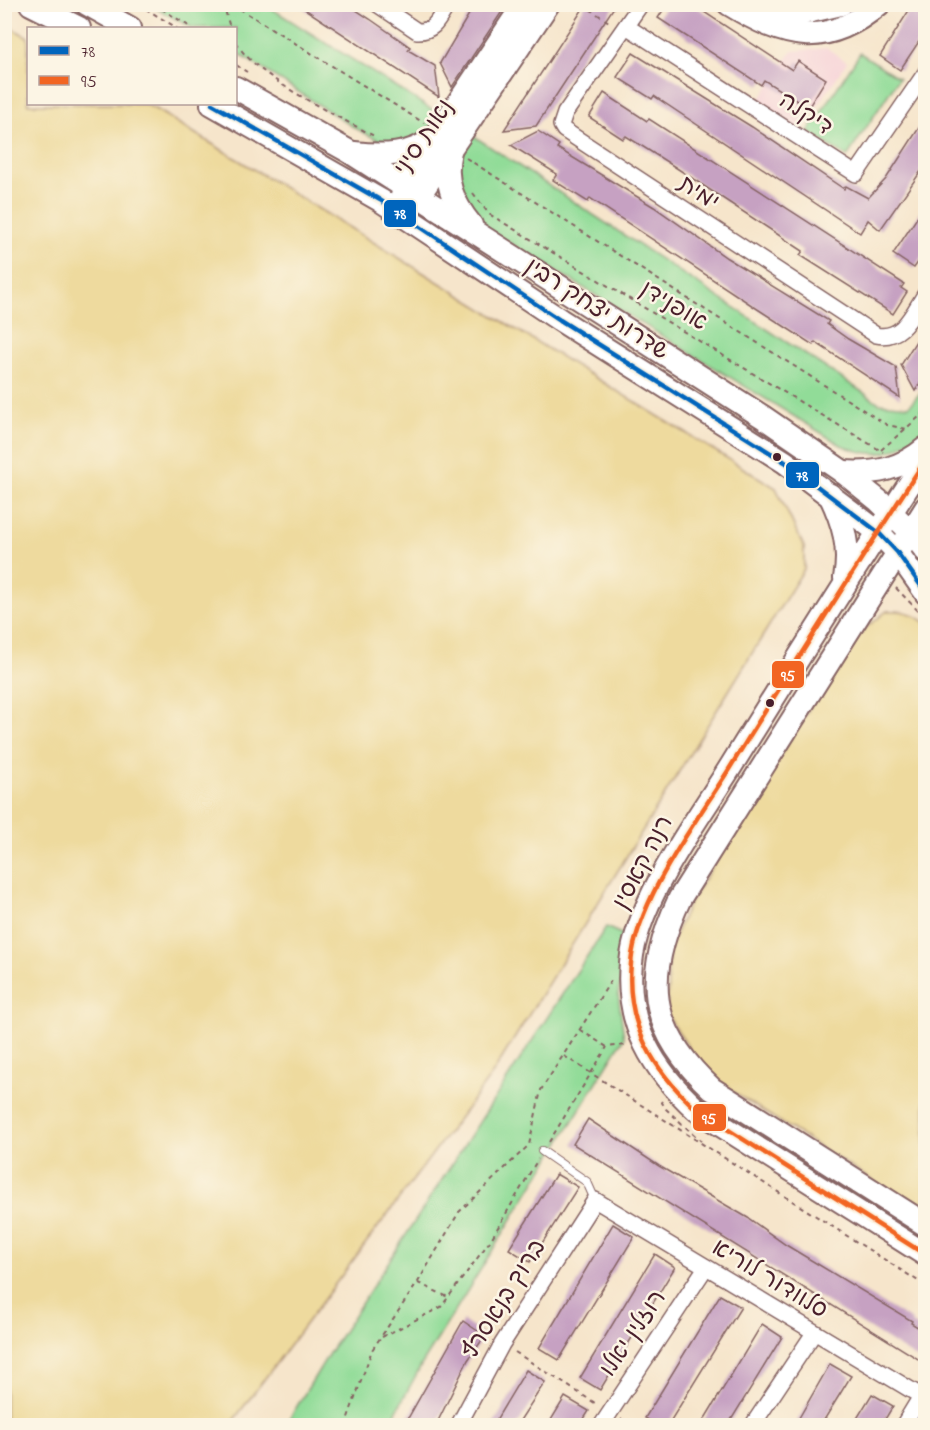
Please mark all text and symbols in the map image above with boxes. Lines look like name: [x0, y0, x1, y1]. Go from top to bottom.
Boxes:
legend: [27, 27, 237, 105]
text: 78: [81, 40, 95, 66]
text: 95: [81, 70, 97, 96]
street label: דיקלה: [771, 84, 839, 146]
street label: נאות סיני: [387, 93, 463, 183]
street label: ימית: [669, 167, 726, 220]
line badge: 78: [383, 199, 417, 228]
text: 78: [394, 203, 406, 227]
street label: שדרות יצחק רבין: [517, 250, 675, 370]
street label: אופנידן: [633, 273, 713, 341]
unlabelled marker: [771, 451, 783, 463]
line badge: 78: [785, 461, 820, 489]
text: 78: [796, 465, 808, 489]
line badge: 95: [771, 660, 805, 689]
text: 95: [780, 665, 796, 689]
unlabelled marker: [764, 697, 776, 709]
street label: רנה קאסין: [605, 810, 683, 916]
line badge: 95: [692, 1103, 727, 1132]
text: 95: [701, 1108, 717, 1132]
street label: סלוודור לוריא: [704, 1231, 834, 1329]
street label: ברוך בנאסרף: [454, 1233, 556, 1367]
street label: רוזלין יאלו: [592, 1284, 676, 1384]

